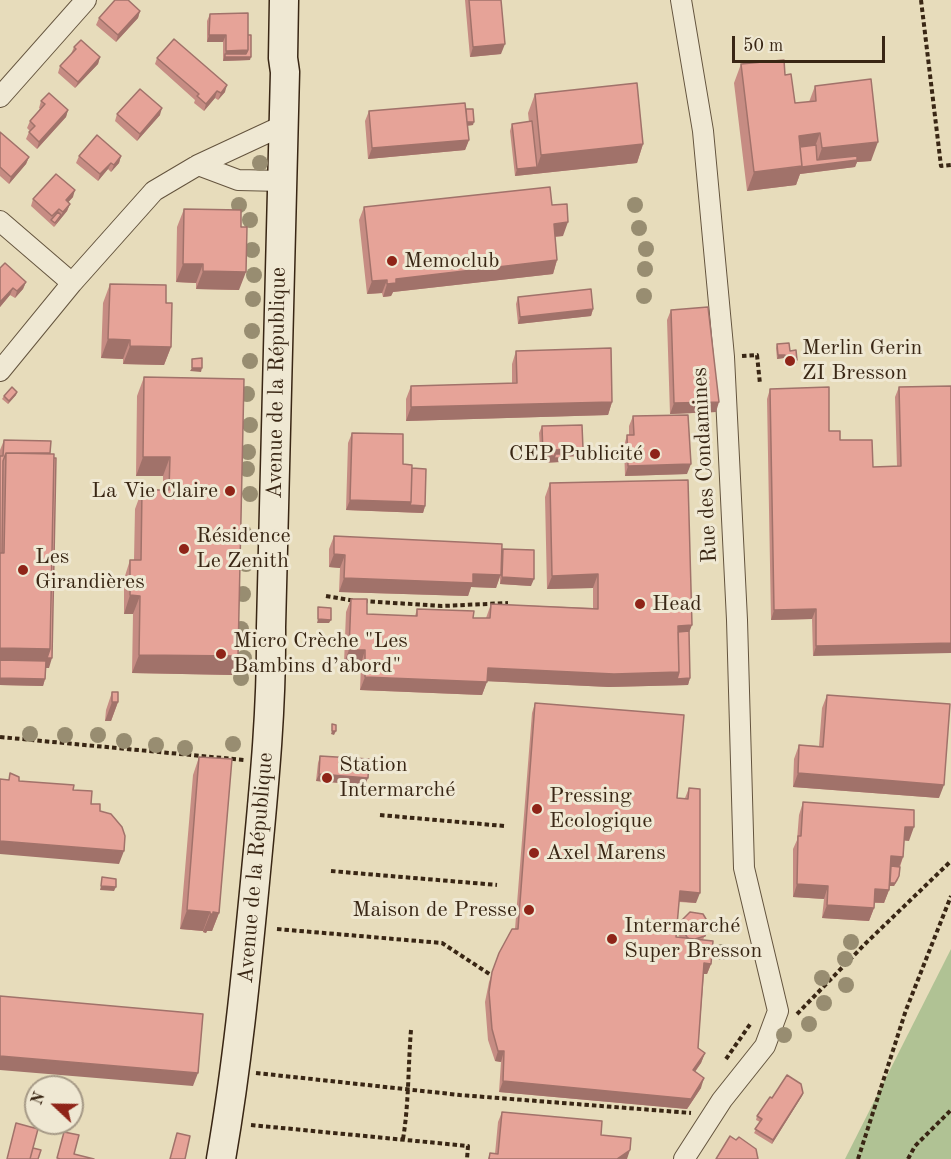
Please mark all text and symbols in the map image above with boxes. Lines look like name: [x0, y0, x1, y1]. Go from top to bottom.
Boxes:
scale bar: [735, 24, 888, 62]
text: 50 m: [743, 37, 783, 55]
place label: Memoclub: [404, 248, 499, 274]
marker: Memoclub: [385, 254, 399, 268]
street label: Avenue de la République: [262, 267, 292, 499]
place label: Merlin Gerin ZI Bresson: [802, 335, 922, 386]
marker: Merlin Gerin ZI Bresson: [783, 354, 797, 368]
street label: Rue des Condamines: [687, 366, 723, 564]
place label: CEP Publicité: [509, 441, 643, 467]
marker: CEP Publicité: [648, 447, 662, 461]
place label: La Vie Claire: [91, 478, 218, 504]
marker: La Vie Claire: [223, 484, 237, 498]
place label: Résidence Le Zenith: [196, 523, 291, 574]
marker: Résidence Le Zenith: [177, 542, 191, 556]
place label: Les Girandières: [35, 544, 145, 596]
marker: Les Girandières: [16, 563, 30, 577]
place label: Head: [652, 591, 702, 617]
marker: Head: [633, 597, 647, 611]
place label: Micro Crèche "Les Bambins d’abord": [233, 628, 408, 680]
marker: Micro Crèche "Les Bambins d’abord": [214, 647, 228, 661]
street label: Avenue de la République: [233, 751, 279, 985]
place label: Station Intermarché: [339, 752, 455, 804]
marker: Station Intermarché: [320, 771, 334, 785]
place label: Pressing Ecologique: [549, 783, 652, 834]
marker: Pressing Ecologique: [530, 802, 544, 816]
place label: Axel Marens: [546, 840, 666, 866]
marker: Axel Marens: [527, 846, 541, 860]
place label: Maison de Presse: [352, 897, 517, 923]
marker: Maison de Presse: [522, 903, 536, 917]
place label: Intermarché Super Bresson: [624, 913, 762, 964]
marker: Intermarché Super Bresson: [605, 932, 619, 946]
north arrow: [24, 1075, 84, 1135]
text: N: [29, 1090, 49, 1108]

